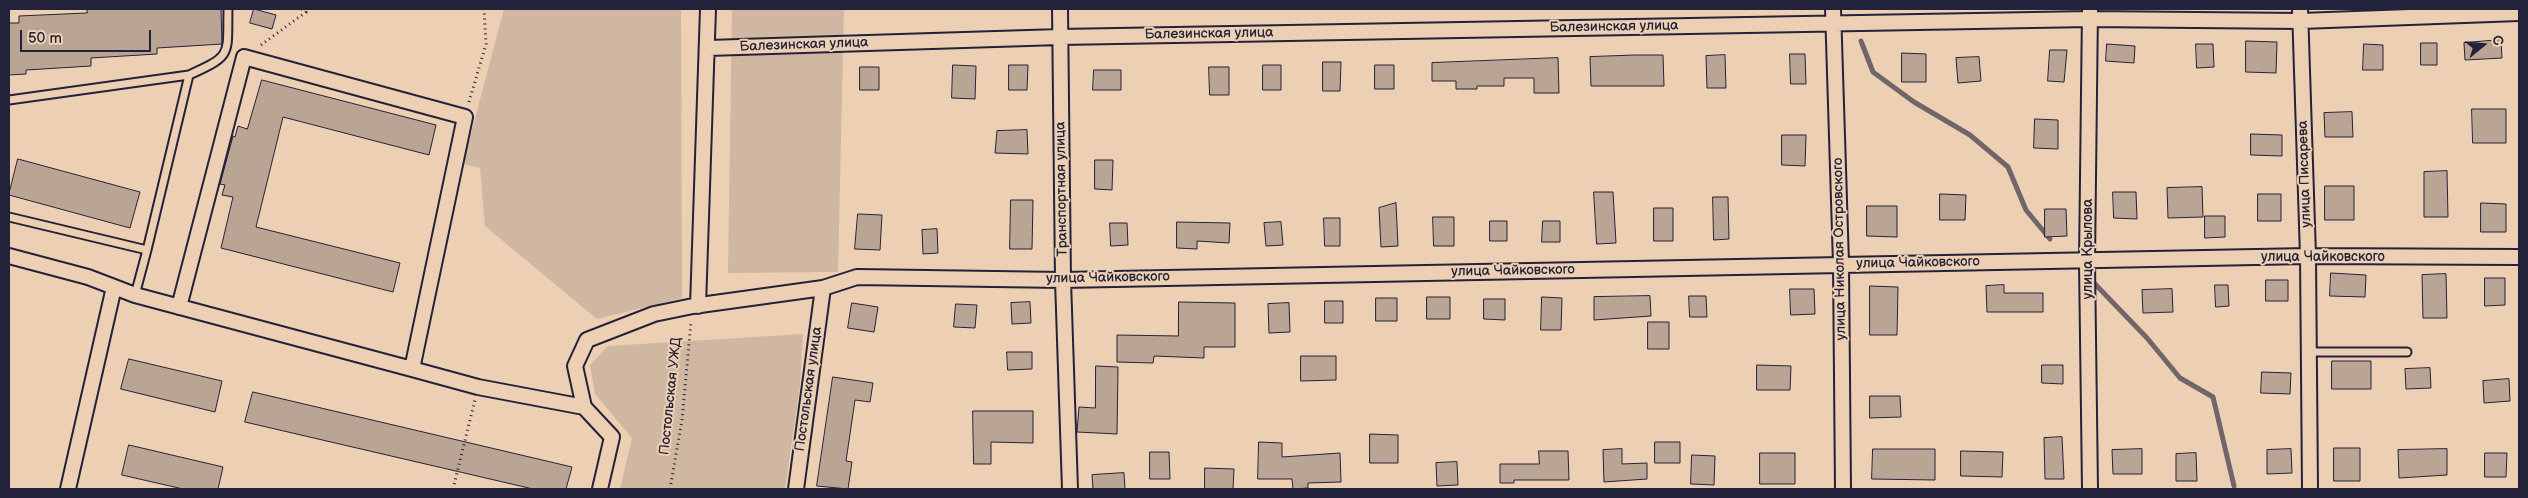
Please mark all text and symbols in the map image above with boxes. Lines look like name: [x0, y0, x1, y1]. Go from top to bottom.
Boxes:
street label: Балезинская улица: [1549, 17, 1679, 37]
scale bar: [22, 20, 154, 52]
north arrow: [2458, 20, 2508, 70]
street label: Балезинская улица: [1144, 24, 1274, 44]
text: 50 m: [28, 29, 62, 48]
text: С: [2488, 33, 2507, 48]
street label: Балезинская улица: [739, 34, 869, 56]
street label: улица Писарева: [2295, 120, 2315, 228]
street label: Транспортная улица: [1052, 121, 1072, 257]
street label: улица Николая Островского: [1830, 158, 1850, 340]
street label: улица Крылова: [2080, 199, 2096, 299]
street label: улица Чайковского: [2261, 249, 2385, 265]
street label: улица Чайковского: [1856, 254, 1980, 272]
street label: улица Чайковского: [1451, 262, 1575, 280]
street label: улица Чайковского: [1046, 269, 1170, 287]
street label: Постольская улица: [792, 326, 826, 452]
street label: Постольская УЖД: [656, 336, 686, 456]

